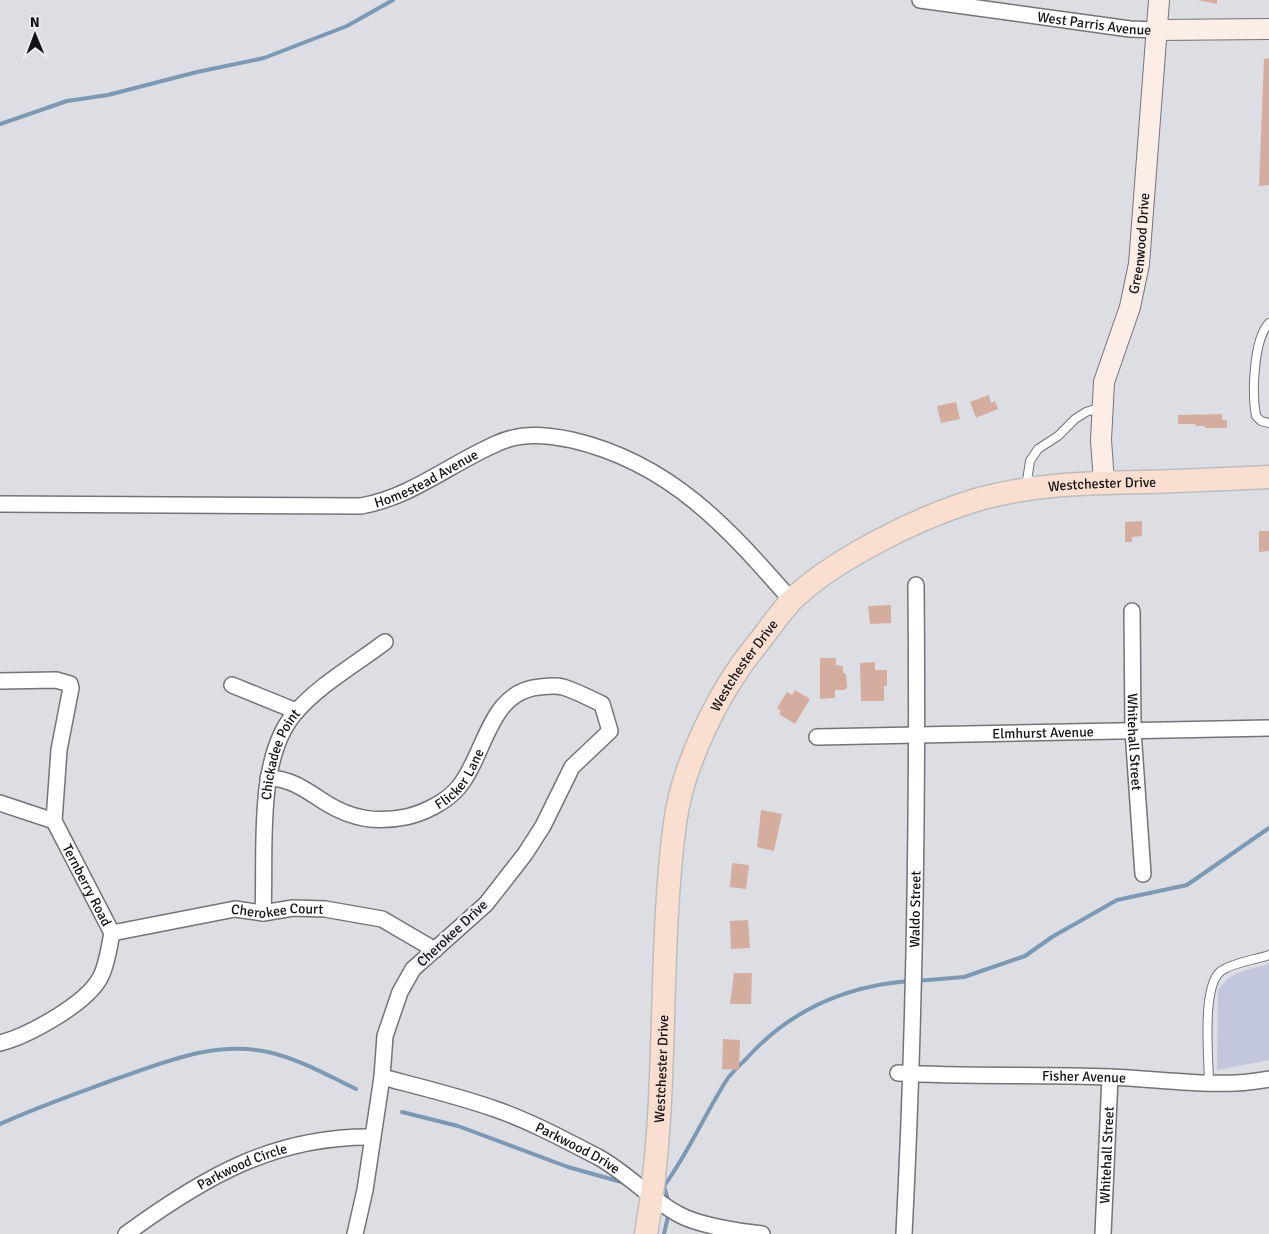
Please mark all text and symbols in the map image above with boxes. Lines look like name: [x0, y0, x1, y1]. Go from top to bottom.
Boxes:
street label: West Parris Avenue: [1036, 8, 1152, 39]
north arrow: [10, 10, 60, 60]
text: N: [30, 14, 40, 31]
street label: Greenwood Drive: [1125, 192, 1153, 296]
street label: Homestead Avenue: [372, 446, 481, 512]
street label: Westchester Drive: [1047, 474, 1156, 495]
street label: Westchester Drive: [707, 616, 782, 715]
street label: Whitehall Street: [1124, 693, 1145, 791]
street label: Chickadee Point: [258, 706, 304, 801]
street label: Elmhurst Avenue: [992, 723, 1094, 743]
street label: Flicker Lane: [432, 746, 488, 813]
street label: Ternberry Road: [58, 841, 115, 929]
street label: Waldo Street: [906, 871, 924, 948]
street label: Cherokee Drive: [413, 896, 491, 970]
street label: Cherokee Court: [230, 900, 324, 922]
street label: Westchester Drive: [651, 1015, 672, 1123]
street label: Fisher Avenue: [1042, 1068, 1126, 1087]
street label: Whitehall Street: [1096, 1106, 1118, 1204]
street label: Parkwood Drive: [533, 1119, 623, 1178]
street label: Parkwood Circle: [194, 1140, 289, 1194]

